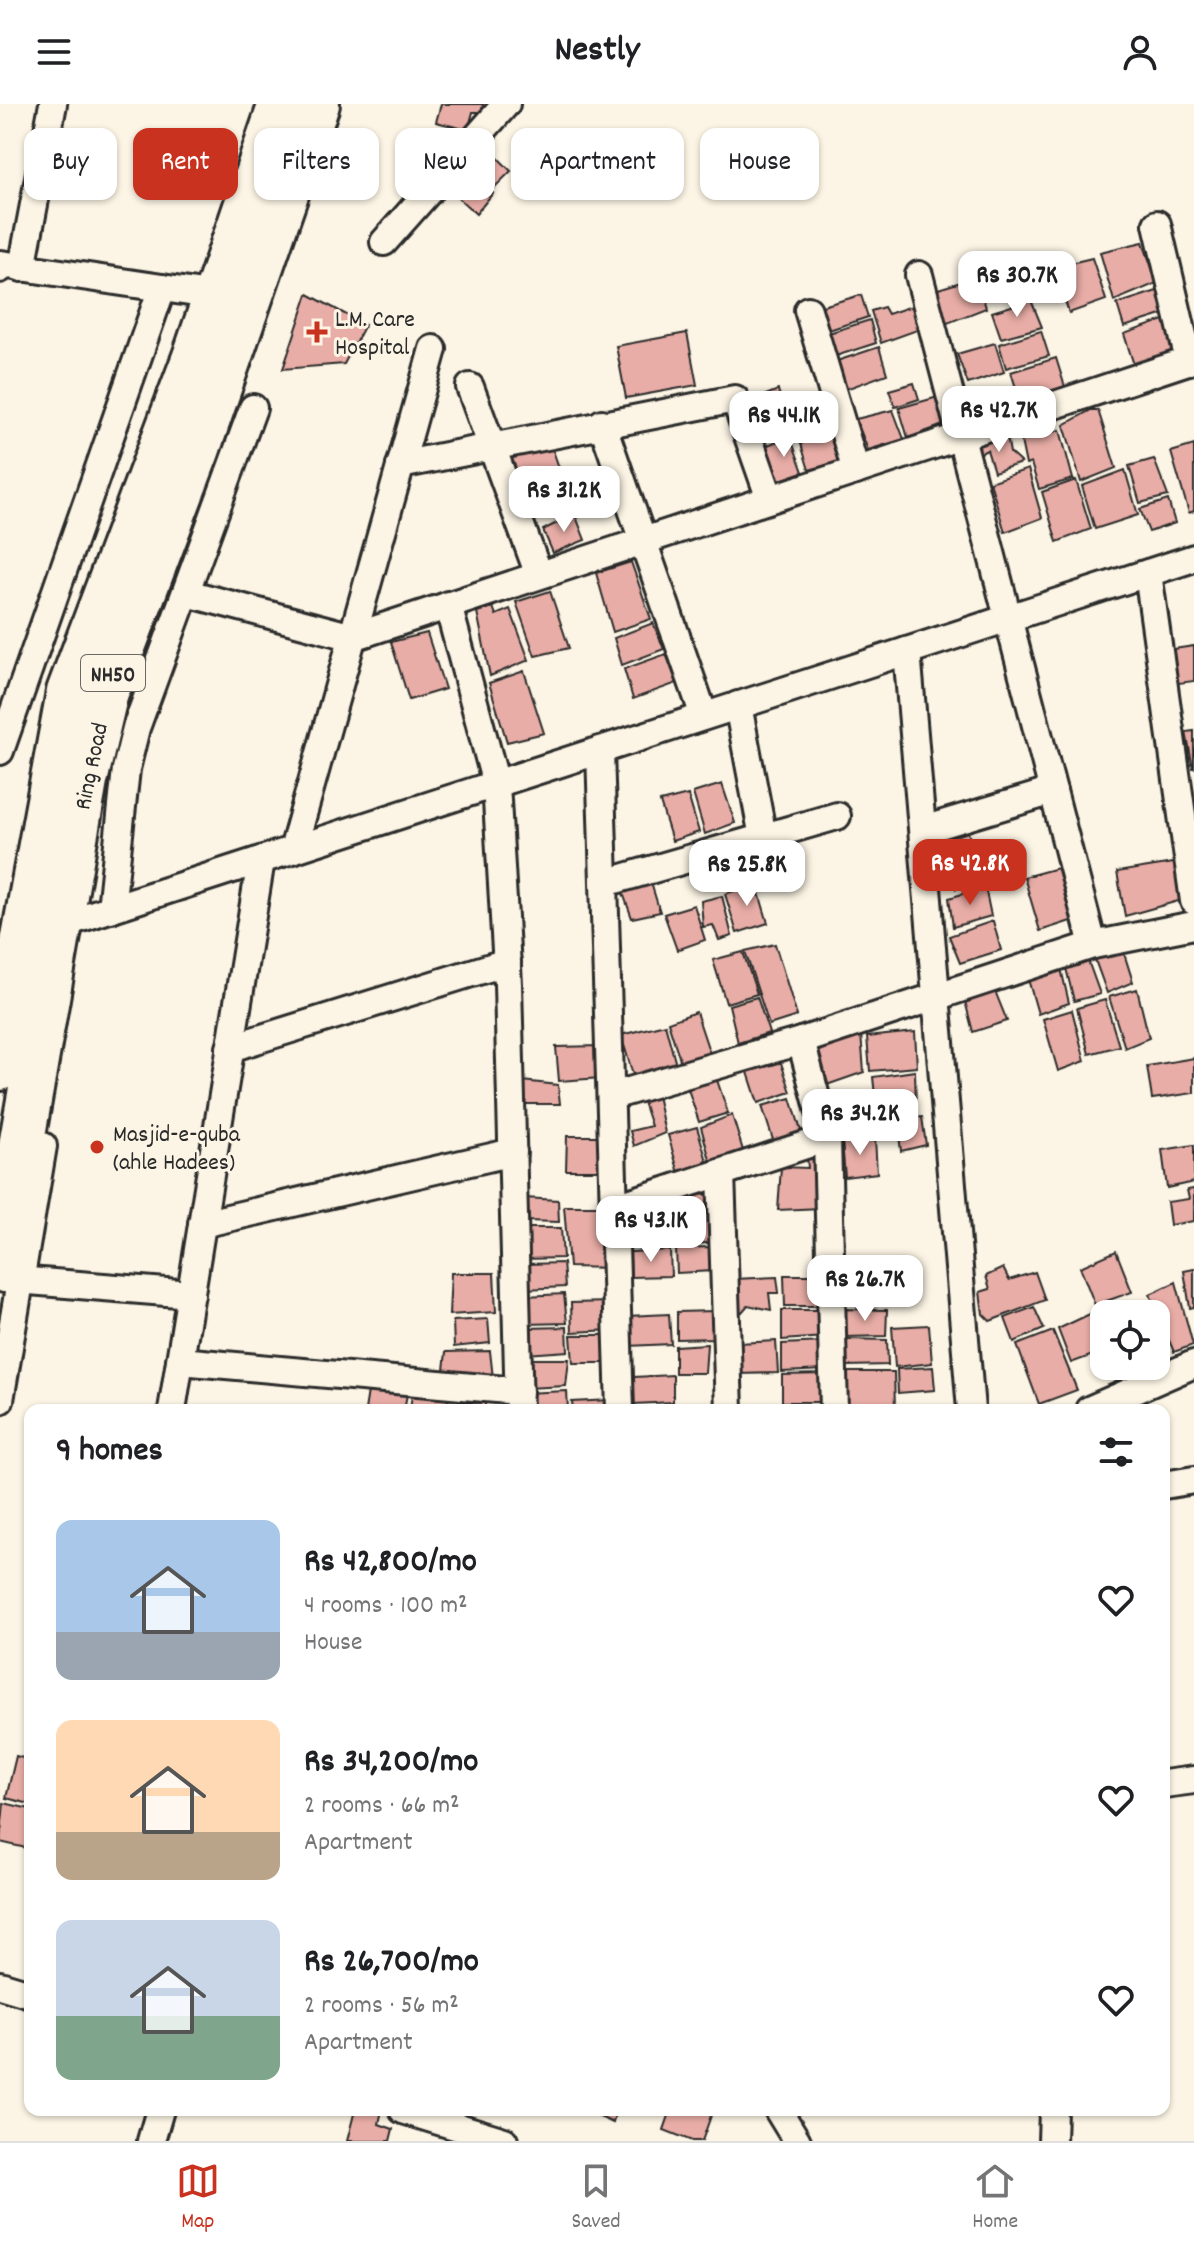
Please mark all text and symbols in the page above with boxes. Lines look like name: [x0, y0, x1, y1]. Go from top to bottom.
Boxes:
text: Nestly: [554, 26, 640, 78]
icon: menu: [32, 30, 76, 74]
icon: person: [1118, 30, 1162, 74]
chip: Buy: [24, 128, 117, 200]
chip: Rent: [133, 128, 238, 200]
chip: Filters: [254, 128, 379, 200]
chip: New: [395, 128, 495, 200]
chip: Apartment: [511, 128, 684, 200]
chip: House: [700, 128, 819, 200]
pin: Rs 30.7K: [934, 251, 1100, 319]
text: Rs 30.7K: [976, 258, 1058, 295]
place label: L.M. Care Hospital: [335, 304, 415, 366]
marker: L.M. Care Hospital: [306, 321, 328, 343]
pin: Rs 42.7K: [916, 386, 1082, 454]
pin: Rs 44.1K: [701, 391, 867, 459]
text: Rs 42.7K: [960, 393, 1038, 430]
text: Rs 44.1K: [747, 398, 821, 435]
pin: Rs 31.2K: [481, 466, 647, 534]
text: Rs 31.2K: [527, 473, 601, 510]
road number: NH50: [81, 655, 145, 691]
street label: Ring Road: [67, 720, 119, 813]
pin: Rs 42.8K: [887, 839, 1053, 907]
pin: Rs 25.8K: [664, 840, 830, 908]
text: Rs 42.8K: [931, 846, 1009, 883]
text: Rs 25.8K: [707, 847, 787, 884]
pin: Rs 34.2K: [777, 1089, 943, 1157]
text: Rs 34.2K: [820, 1096, 900, 1133]
place label: Masjid-e-quba (ahle Hadees): [113, 1119, 241, 1181]
marker: Masjid-e-quba (ahle Hadees): [88, 1138, 106, 1156]
pin: Rs 43.1K: [568, 1196, 734, 1264]
text: Rs 43.1K: [614, 1203, 688, 1240]
pin: Rs 26.7K: [782, 1255, 948, 1323]
text: Rs 26.7K: [825, 1262, 905, 1299]
map controls: [1090, 1300, 1170, 1380]
button: locate: [1090, 1300, 1170, 1380]
text: 9 homes: [56, 1428, 163, 1477]
icon: filters: [1094, 1430, 1138, 1474]
text: Rs 42,800/mo: [304, 1539, 477, 1588]
icon: home: [120, 1552, 216, 1648]
icon: heart: [1094, 1578, 1138, 1622]
text: 4 rooms · 100 m²: [304, 1588, 468, 1625]
text: House: [304, 1625, 362, 1662]
text: Rs 34,200/mo: [304, 1739, 478, 1788]
icon: home: [120, 1752, 216, 1848]
icon: heart: [1094, 1778, 1138, 1822]
text: 2 rooms · 66 m²: [304, 1788, 460, 1825]
text: Apartment: [304, 1825, 413, 1862]
text: Rs 26,700/mo: [304, 1939, 479, 1988]
icon: home: [120, 1952, 216, 2048]
icon: heart: [1094, 1978, 1138, 2022]
text: 2 rooms · 56 m²: [304, 1988, 459, 2025]
text: Apartment: [304, 2025, 413, 2062]
tab: Map: [176, 2159, 220, 2238]
tab: Saved: [571, 2159, 621, 2238]
tab: Home: [972, 2159, 1018, 2238]

